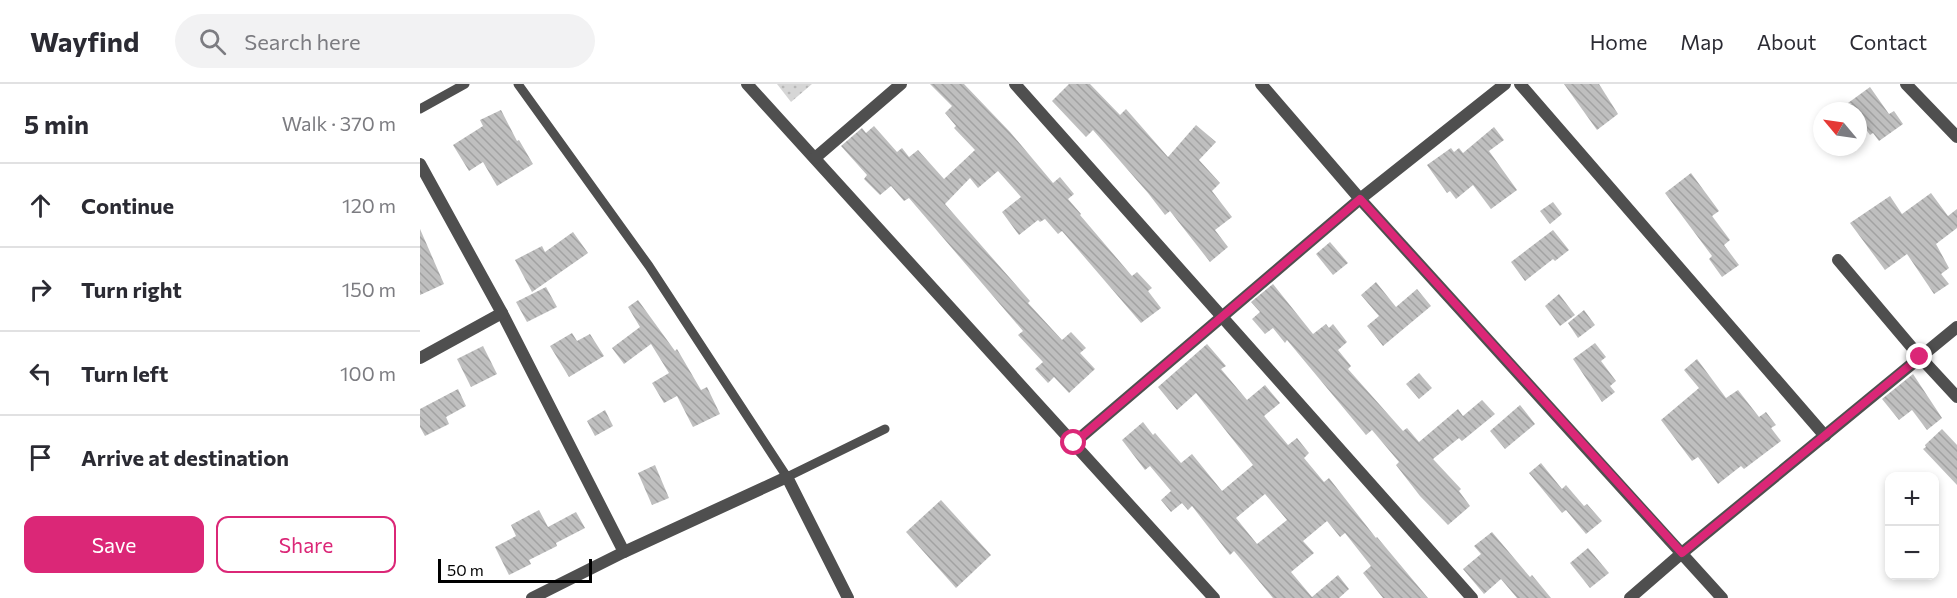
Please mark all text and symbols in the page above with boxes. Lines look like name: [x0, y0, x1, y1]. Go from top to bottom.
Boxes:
search box: [175, 14, 595, 68]
text: Wayfind: [30, 24, 139, 58]
icon: search: [196, 25, 229, 58]
text: Search here: [244, 28, 361, 55]
text: Home: [1590, 29, 1647, 54]
text: Map: [1680, 29, 1724, 54]
text: About: [1757, 29, 1816, 54]
text: Contact: [1849, 29, 1927, 54]
north arrow: [1813, 102, 1867, 156]
text: 5 min: [24, 108, 89, 139]
text: Walk · 370 m: [282, 111, 396, 135]
icon: ahead: [24, 189, 57, 222]
text: Continue: [81, 192, 174, 219]
text: 120 m: [342, 193, 396, 217]
icon: right: [24, 273, 57, 306]
text: Turn right: [81, 276, 182, 303]
text: 150 m: [342, 277, 396, 301]
route end: [1906, 343, 1932, 369]
icon: left: [24, 357, 57, 390]
text: Turn left: [81, 360, 168, 387]
text: 100 m: [340, 361, 396, 385]
route start: [1060, 429, 1086, 455]
icon: arrive: [24, 441, 57, 474]
text: Arrive at destination: [81, 444, 289, 471]
map controls: [1885, 472, 1939, 580]
button: +: [1885, 472, 1939, 526]
button: Save: [24, 516, 204, 573]
button: Share: [216, 516, 396, 573]
button: −: [1885, 526, 1939, 580]
scale bar: [438, 556, 592, 584]
text: 50 m: [447, 560, 484, 579]

